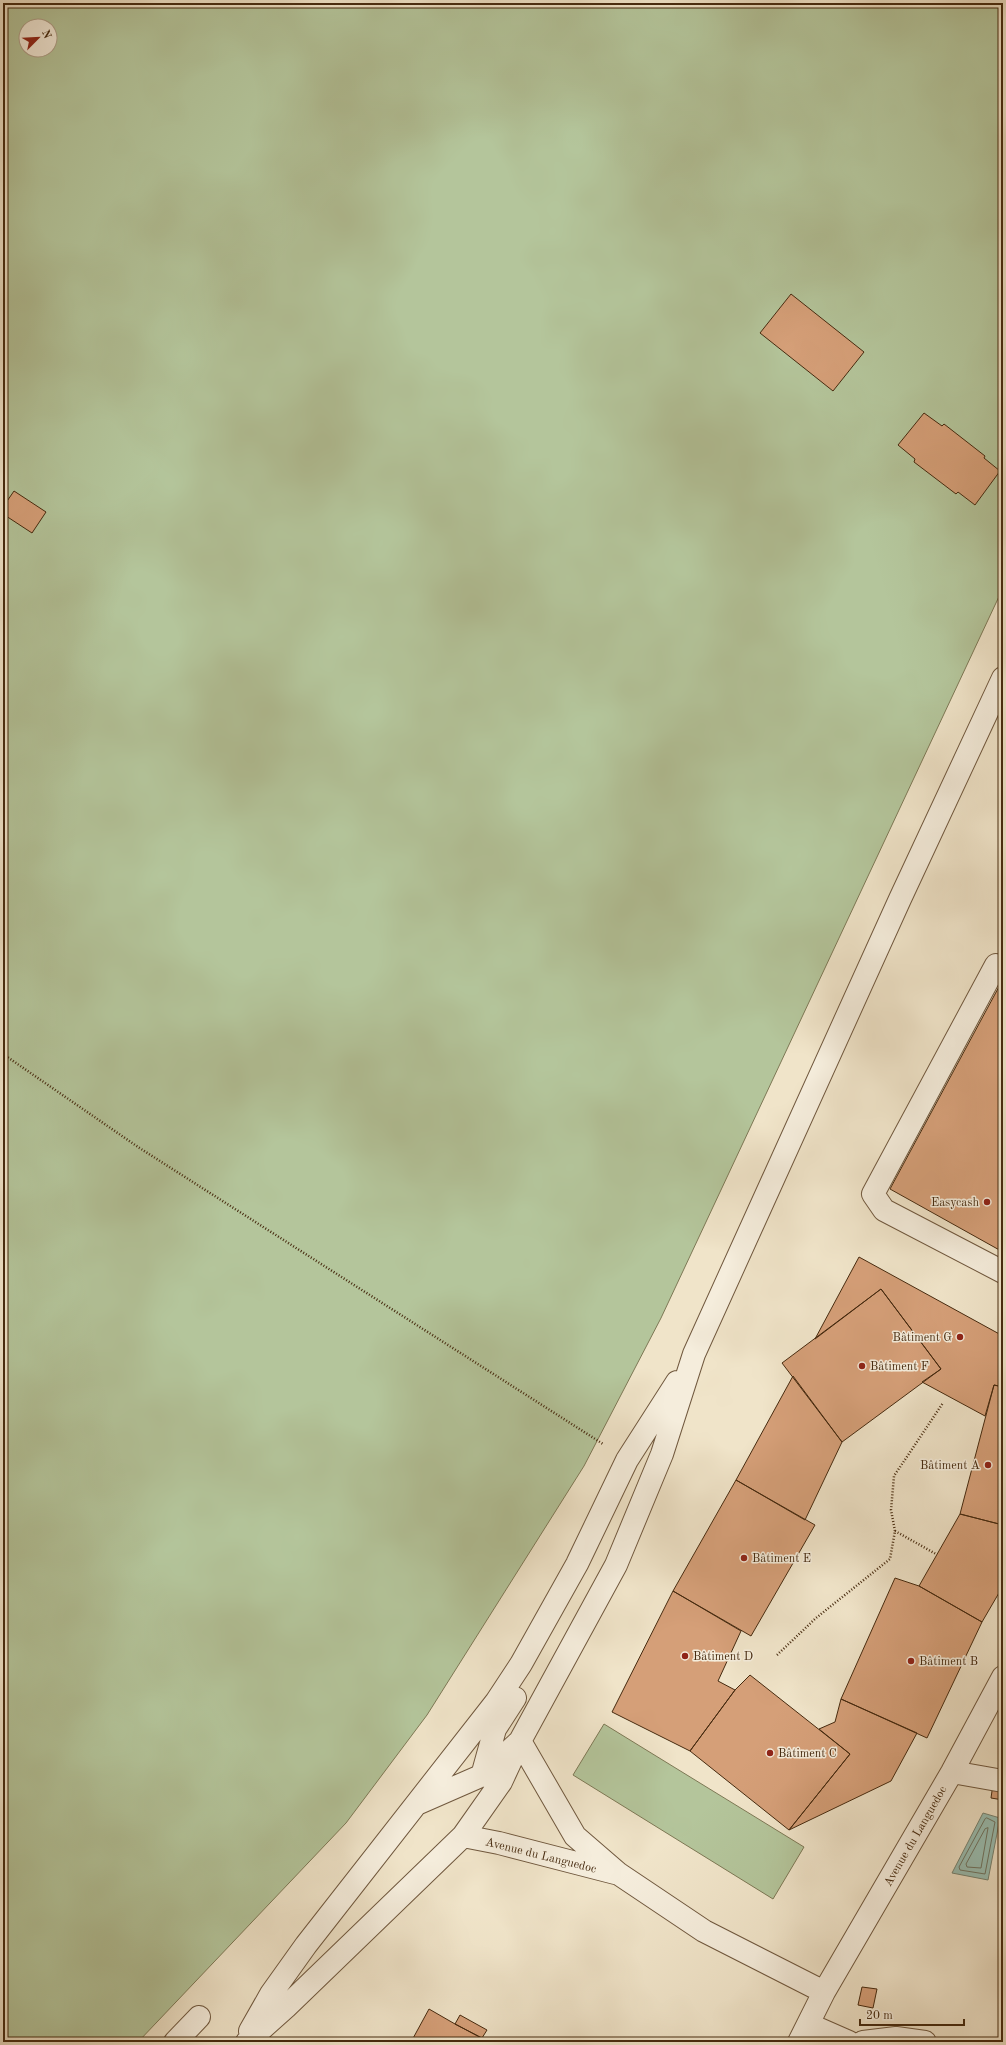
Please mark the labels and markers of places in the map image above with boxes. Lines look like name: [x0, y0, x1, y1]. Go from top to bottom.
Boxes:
place label: Easycash: [931, 1197, 979, 1209]
marker: Easycash: [982, 1197, 992, 1207]
place label: Bâtiment G: [893, 1332, 952, 1344]
marker: Bâtiment G: [955, 1332, 965, 1342]
marker: Bâtiment F: [857, 1361, 867, 1371]
place label: Bâtiment F: [870, 1361, 929, 1373]
place label: Bâtiment A: [920, 1460, 980, 1472]
marker: Bâtiment A: [983, 1460, 993, 1470]
marker: Bâtiment E: [739, 1553, 749, 1563]
place label: Bâtiment E: [752, 1553, 811, 1565]
marker: Bâtiment D: [680, 1651, 690, 1661]
place label: Bâtiment D: [693, 1651, 753, 1663]
marker: Bâtiment B: [906, 1656, 916, 1666]
place label: Bâtiment B: [919, 1656, 978, 1668]
marker: Bâtiment C: [765, 1748, 775, 1758]
place label: Bâtiment C: [778, 1748, 837, 1760]

